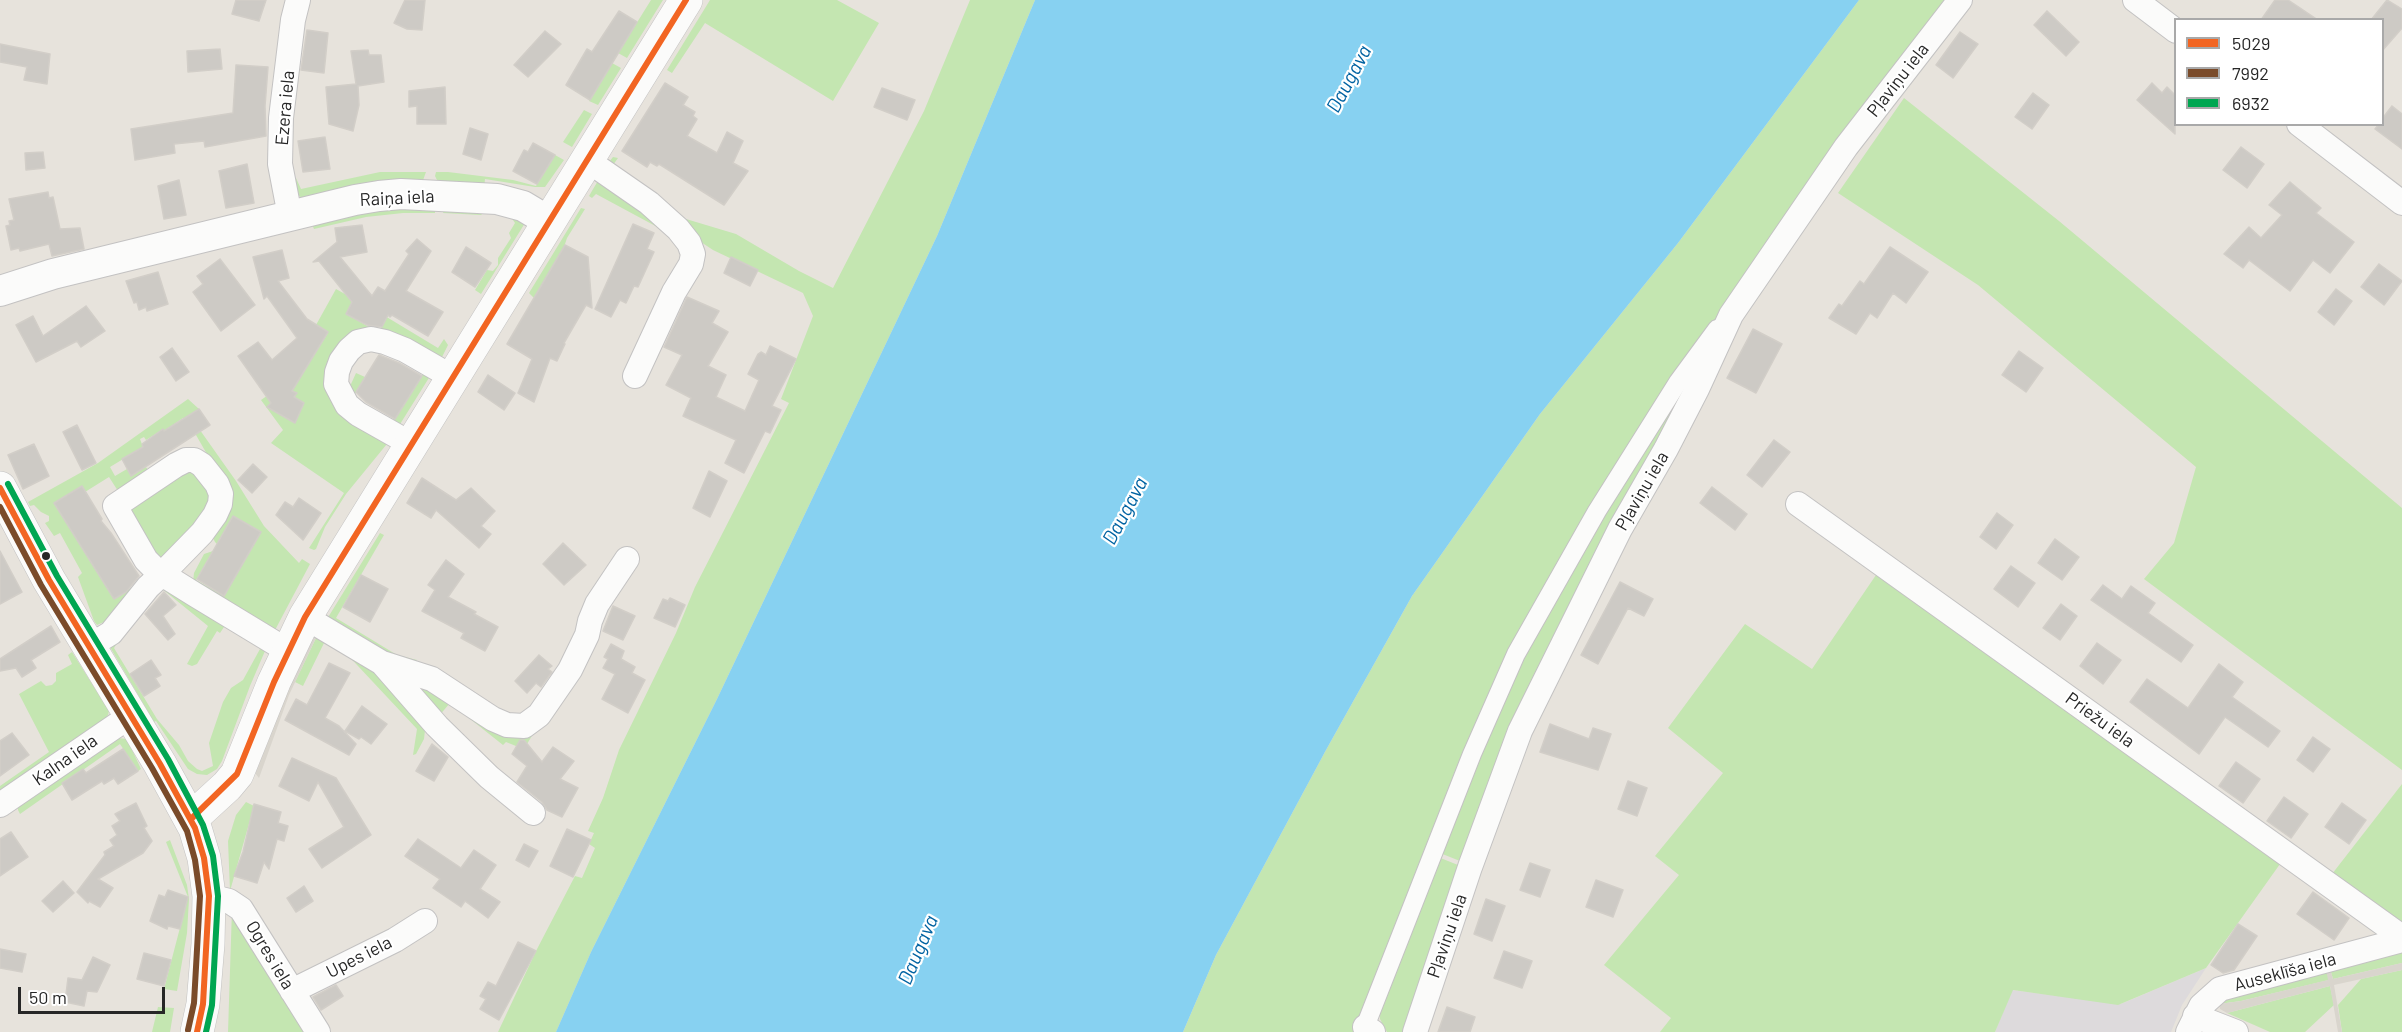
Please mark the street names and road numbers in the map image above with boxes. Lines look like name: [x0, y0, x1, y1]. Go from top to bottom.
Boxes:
street label: Pļaviņu iela: [1863, 39, 1933, 121]
street label: Ezera iela: [271, 70, 299, 146]
street label: Raiņa iela: [359, 185, 435, 211]
street label: Pļaviņu iela: [1611, 448, 1673, 534]
street label: Priežu iela: [2061, 688, 2139, 752]
street label: Kalna iela: [28, 730, 102, 790]
street label: Pļaviņu iela: [1423, 891, 1471, 981]
street label: Ogres iela: [241, 917, 299, 993]
street label: Upes iela: [323, 931, 395, 983]
street label: Auseklīša iela: [2232, 948, 2338, 996]

